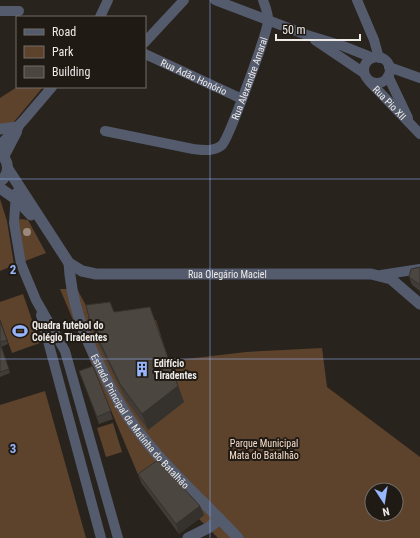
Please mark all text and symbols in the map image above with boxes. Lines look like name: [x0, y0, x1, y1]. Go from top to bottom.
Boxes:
legend: [16, 16, 146, 88]
scale bar: [276, 16, 360, 42]
text: 50 m: [282, 23, 306, 37]
text: Road: [52, 25, 76, 39]
street label: Rua Alexandre Amaral: [229, 36, 269, 121]
text: Park: [52, 45, 74, 59]
street label: Rua Adão Honório: [159, 57, 229, 97]
text: Building: [52, 65, 90, 79]
street label: Rua Pio XII: [371, 83, 409, 122]
text: 2: [10, 262, 17, 277]
street label: Rua Olegário Maciel: [188, 269, 267, 280]
place label: Quadra futebol do Colégio Tiradentes: [32, 320, 108, 343]
sports icon: Quadra futebol do Colégio Tiradentes: [11, 322, 29, 340]
street label: Estrada Principal da Matinha do Batalhão: [89, 352, 192, 491]
place label: Edifício Tiradentes: [154, 358, 197, 381]
building icon: Edifício Tiradentes: [133, 360, 151, 378]
park label: Parque Municipal Mata do Batalhão: [229, 438, 299, 461]
text: 3: [10, 441, 16, 456]
north arrow: [364, 482, 404, 522]
text: N: [381, 504, 391, 518]

